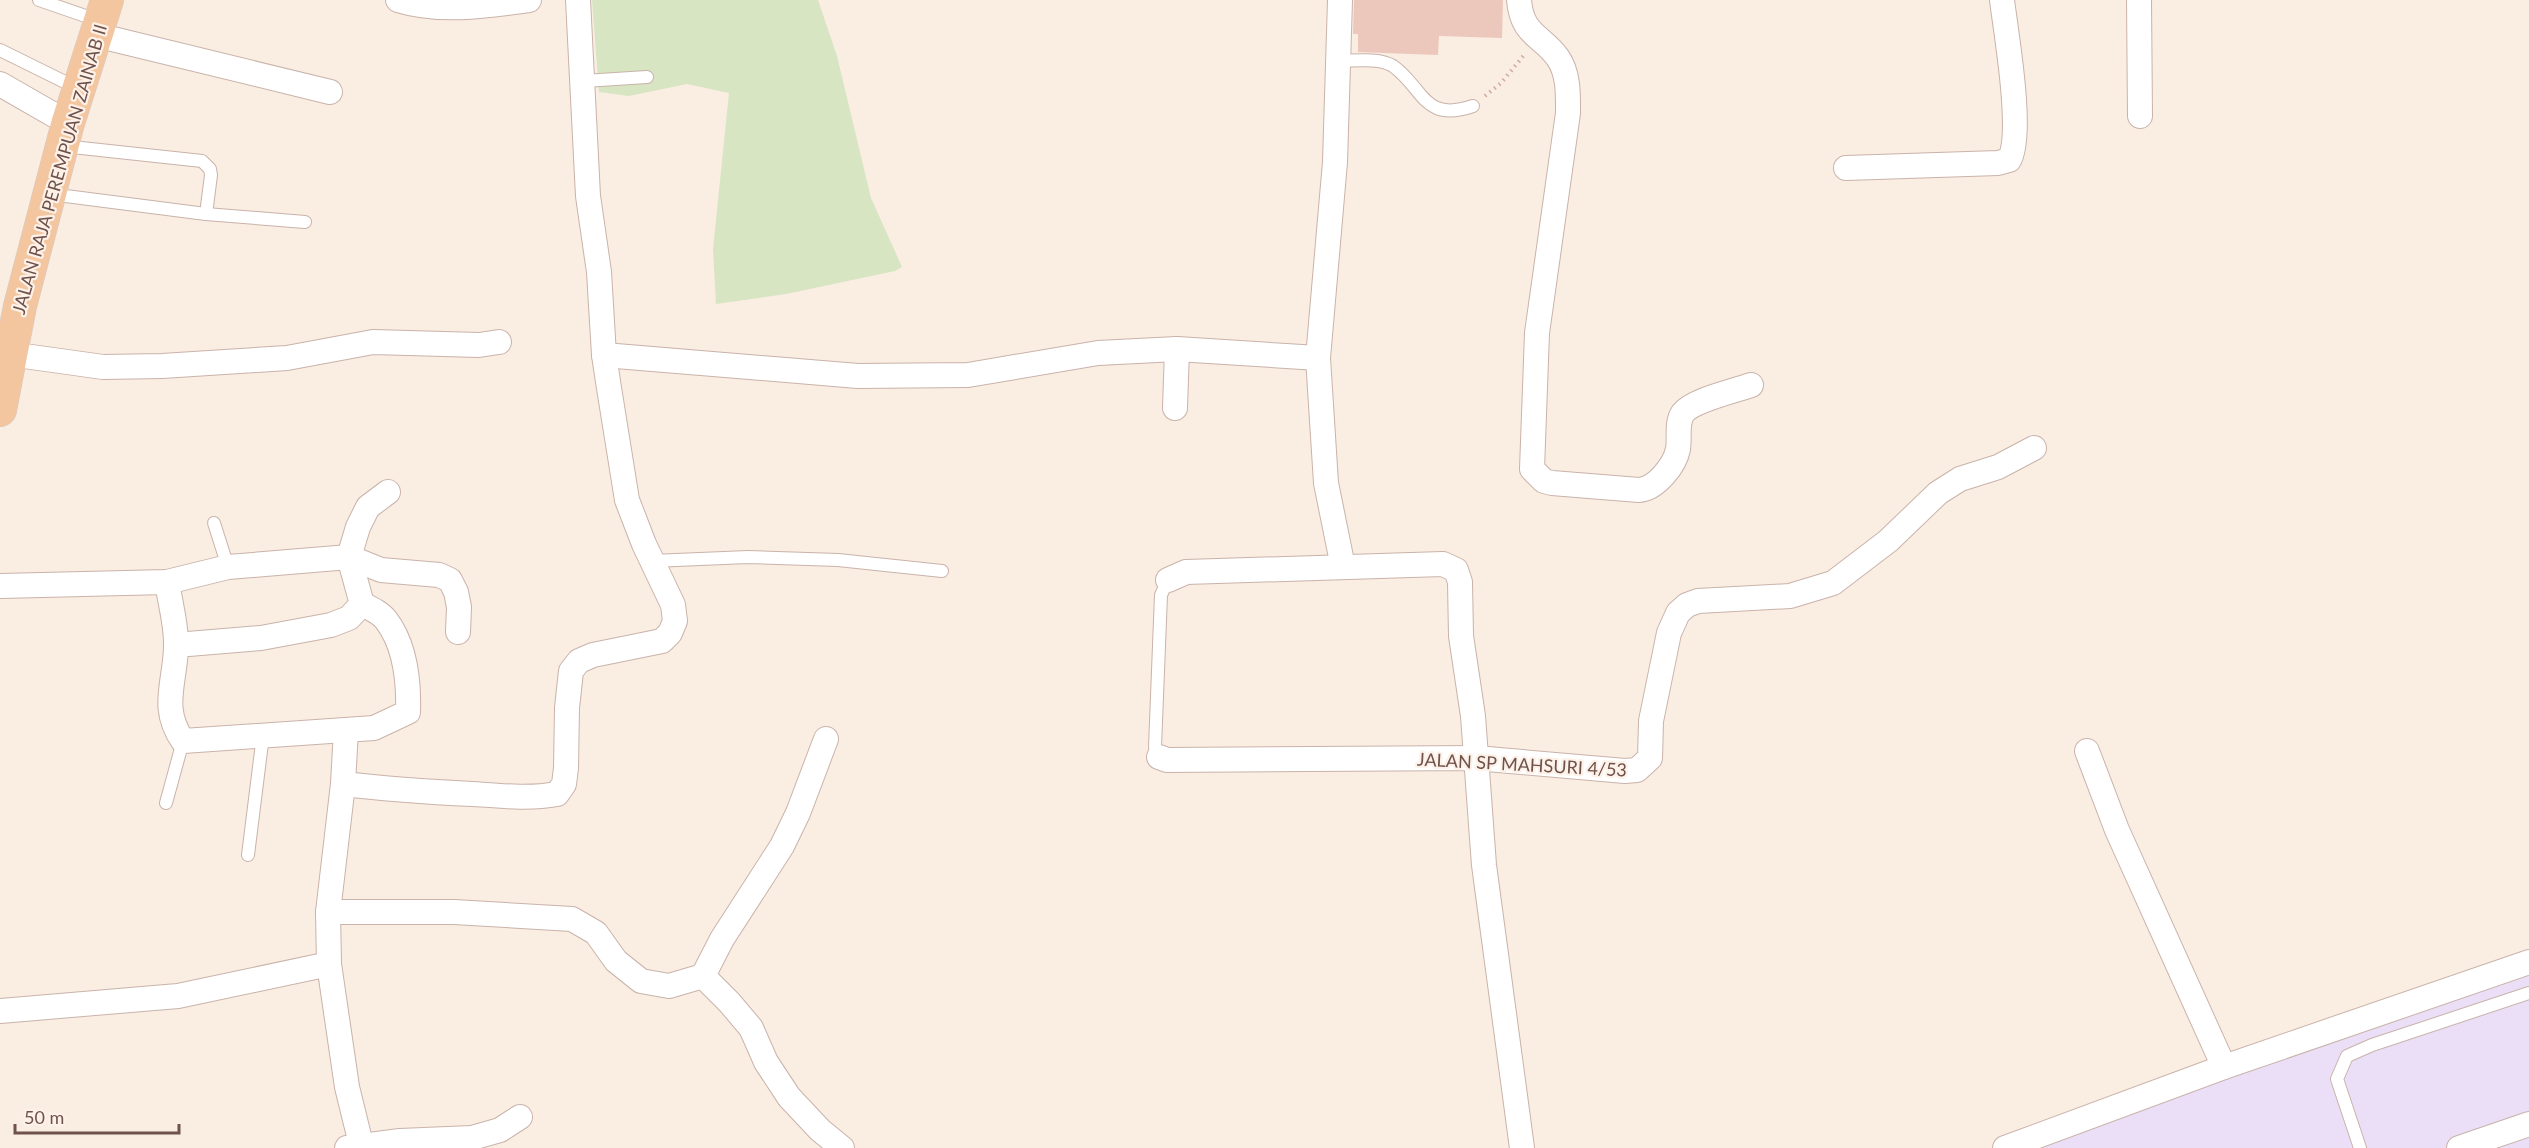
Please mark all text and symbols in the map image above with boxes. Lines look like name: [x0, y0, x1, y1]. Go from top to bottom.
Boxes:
street label: JALAN RAJA PEREMPUAN ZAINAB II: [7, 21, 111, 317]
street label: JALAN SP MAHSURI 4/53: [1417, 748, 1627, 780]
scale bar: [15, 1097, 178, 1135]
text: 50 m: [24, 1106, 64, 1128]

